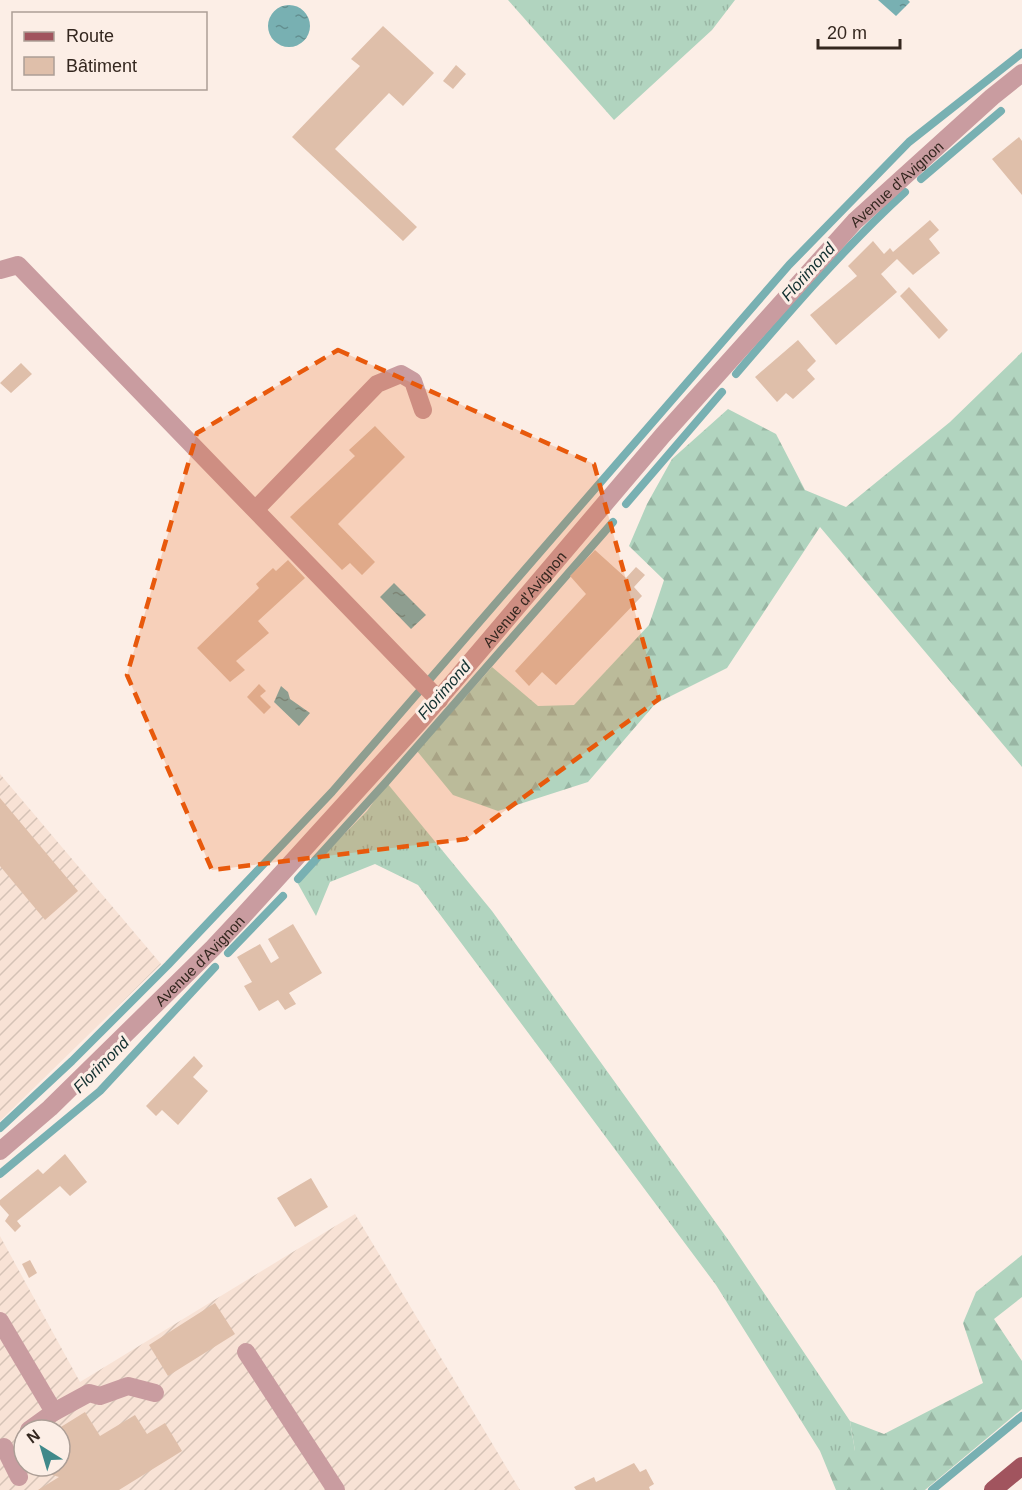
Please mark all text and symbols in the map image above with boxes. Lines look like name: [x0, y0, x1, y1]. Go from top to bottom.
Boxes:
legend: [12, 12, 207, 90]
scale bar: [818, 12, 900, 50]
text: 20 m: [827, 23, 867, 43]
text: Route: [66, 26, 114, 46]
text: Bâtiment: [66, 56, 137, 76]
street label: Avenue d'Avignon: [846, 137, 946, 230]
water label: Florimond: [778, 239, 839, 304]
street label: Avenue d'Avignon: [479, 548, 569, 650]
water label: Florimond: [414, 657, 474, 722]
street label: Avenue d'Avignon: [151, 912, 248, 1009]
water label: Florimond: [70, 1033, 133, 1096]
north arrow: [12, 1418, 72, 1478]
text: N: [24, 1426, 43, 1447]

